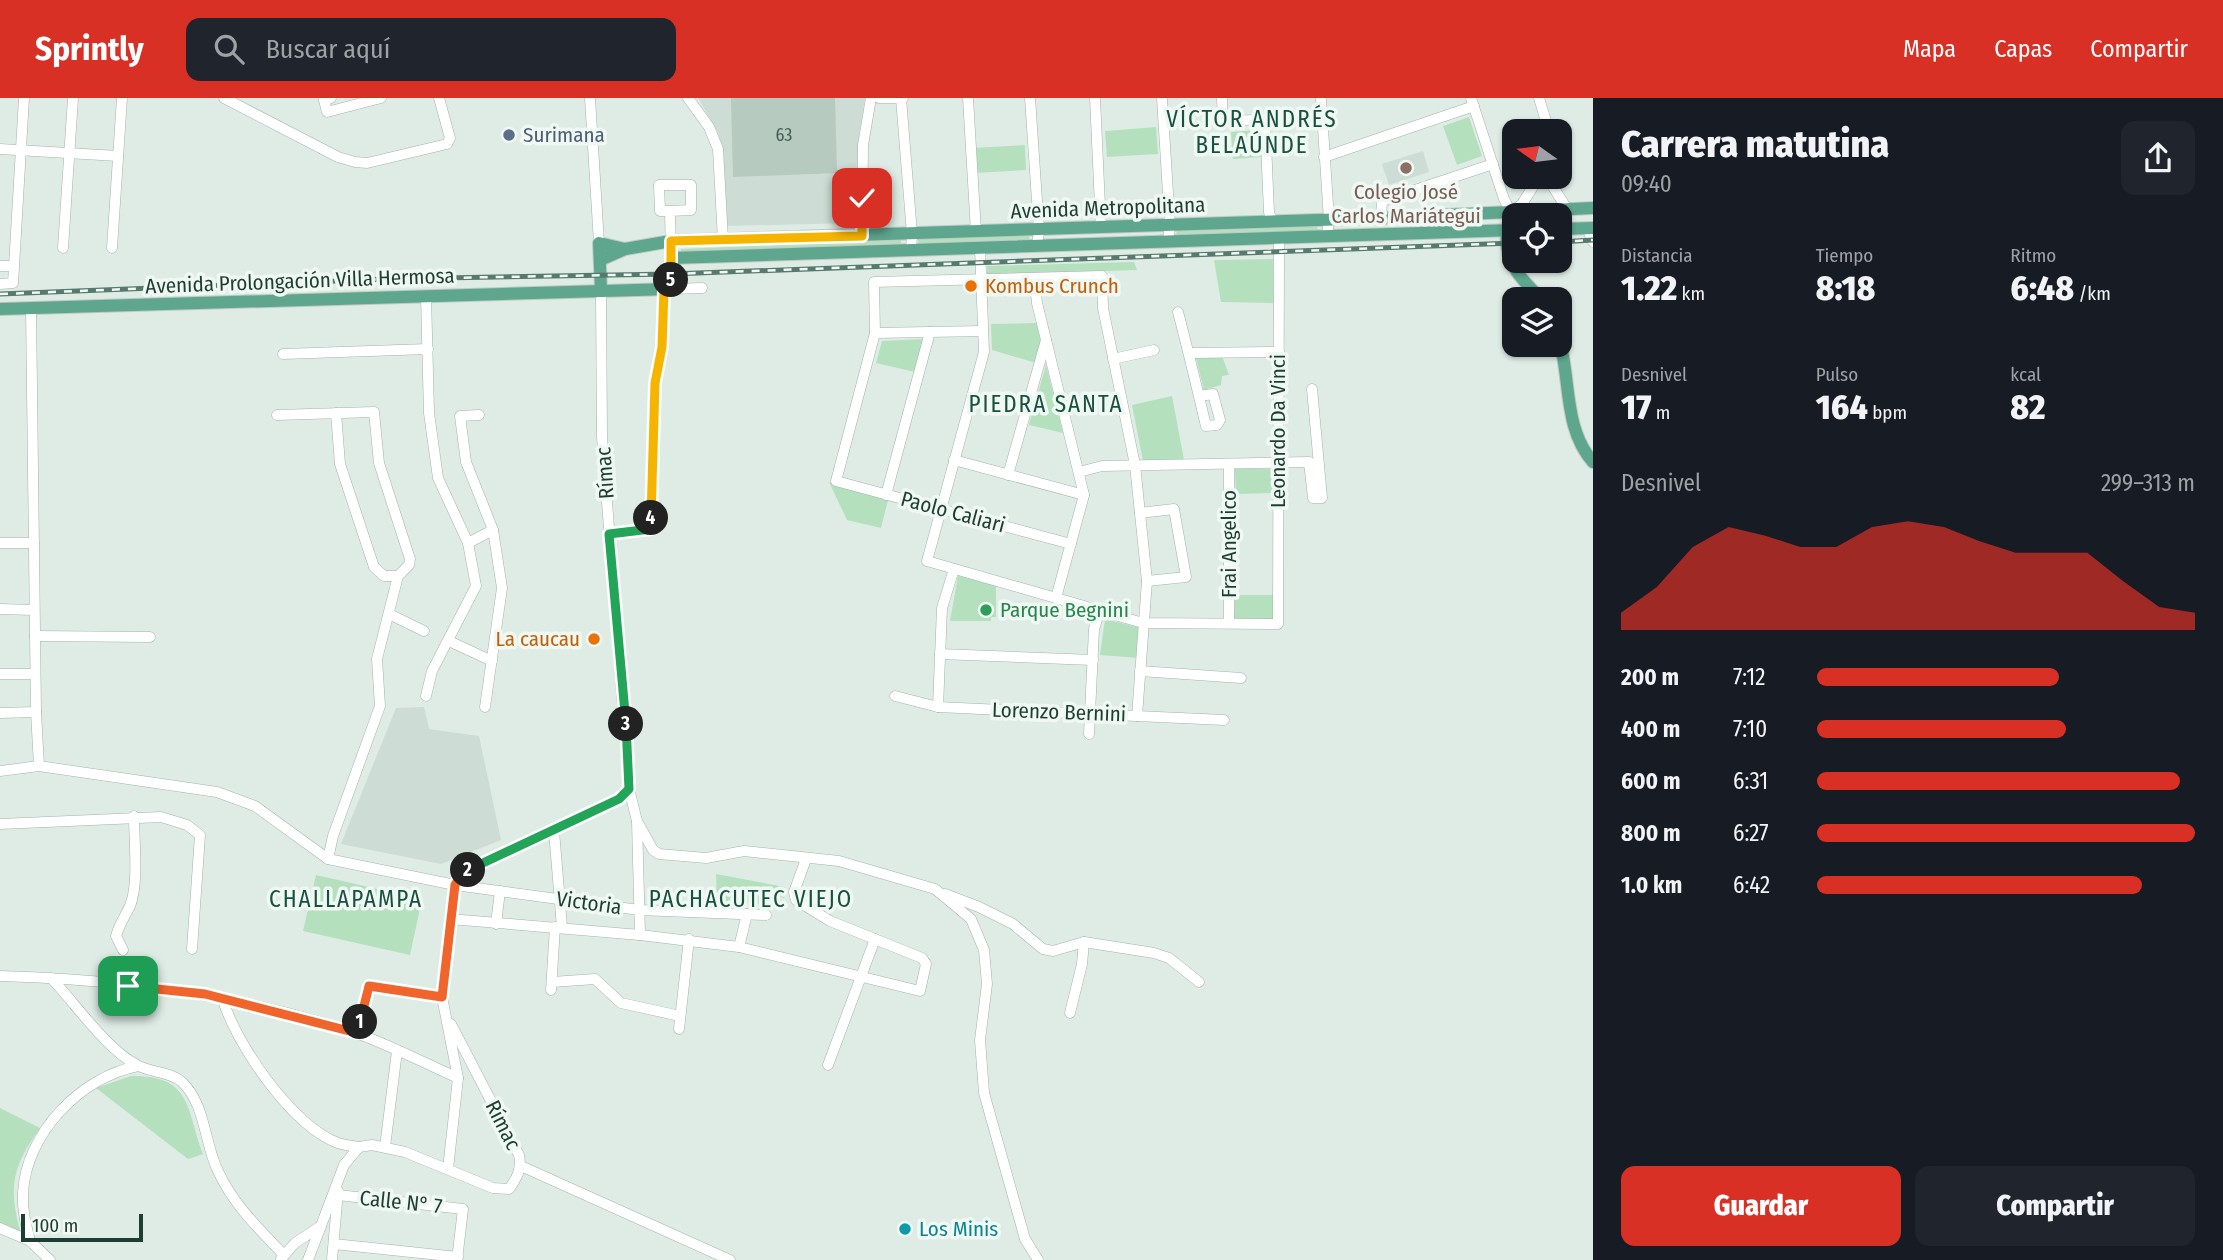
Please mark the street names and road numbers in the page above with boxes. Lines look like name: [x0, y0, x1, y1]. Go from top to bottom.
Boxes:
street label: Avenida Metropolitana: [1010, 192, 1206, 224]
street label: Avenida Prolongación Villa Hermosa: [145, 263, 455, 299]
street label: Leonardo Da Vinci: [1265, 354, 1291, 508]
street label: Rímac: [590, 446, 620, 500]
street label: Paolo Caliari: [898, 486, 1008, 538]
street label: Frai Angelico: [1216, 490, 1242, 598]
street label: Lorenzo Bernini: [992, 697, 1126, 727]
street label: Victoria: [555, 886, 623, 920]
street label: Rímac: [480, 1096, 526, 1154]
street label: Calle N° 7: [358, 1185, 444, 1219]

